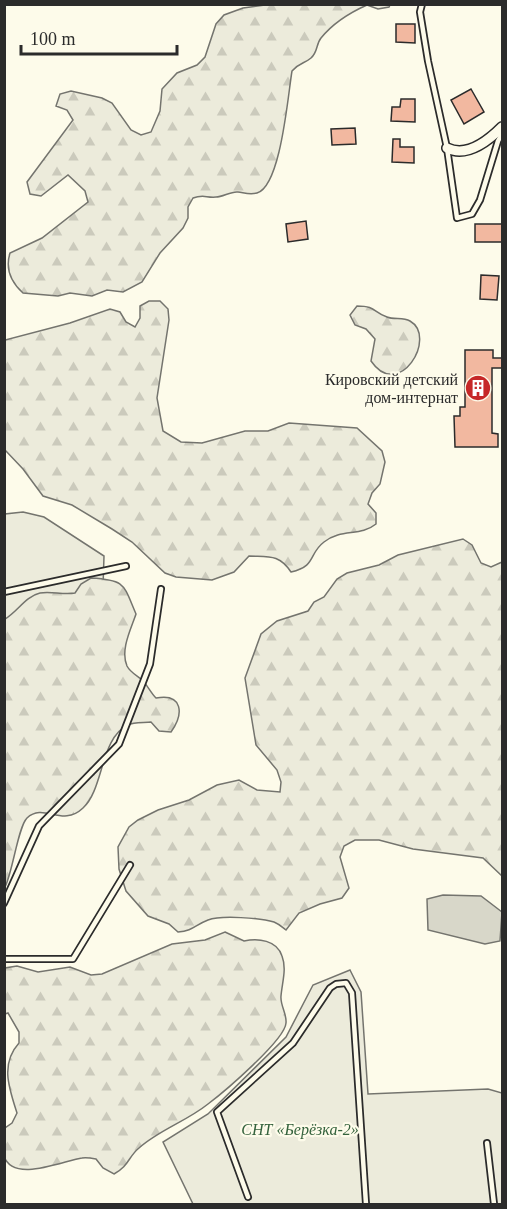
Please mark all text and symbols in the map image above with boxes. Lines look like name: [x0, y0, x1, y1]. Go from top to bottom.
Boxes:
scale bar: [21, 18, 177, 56]
text: 100 m: [30, 29, 76, 49]
place label: Кировский детский дом-интернат: [325, 371, 458, 407]
building icon: Кировский детский дом-интернат: [463, 373, 493, 403]
park label: СНТ «Берёзка-2»: [241, 1121, 359, 1139]

